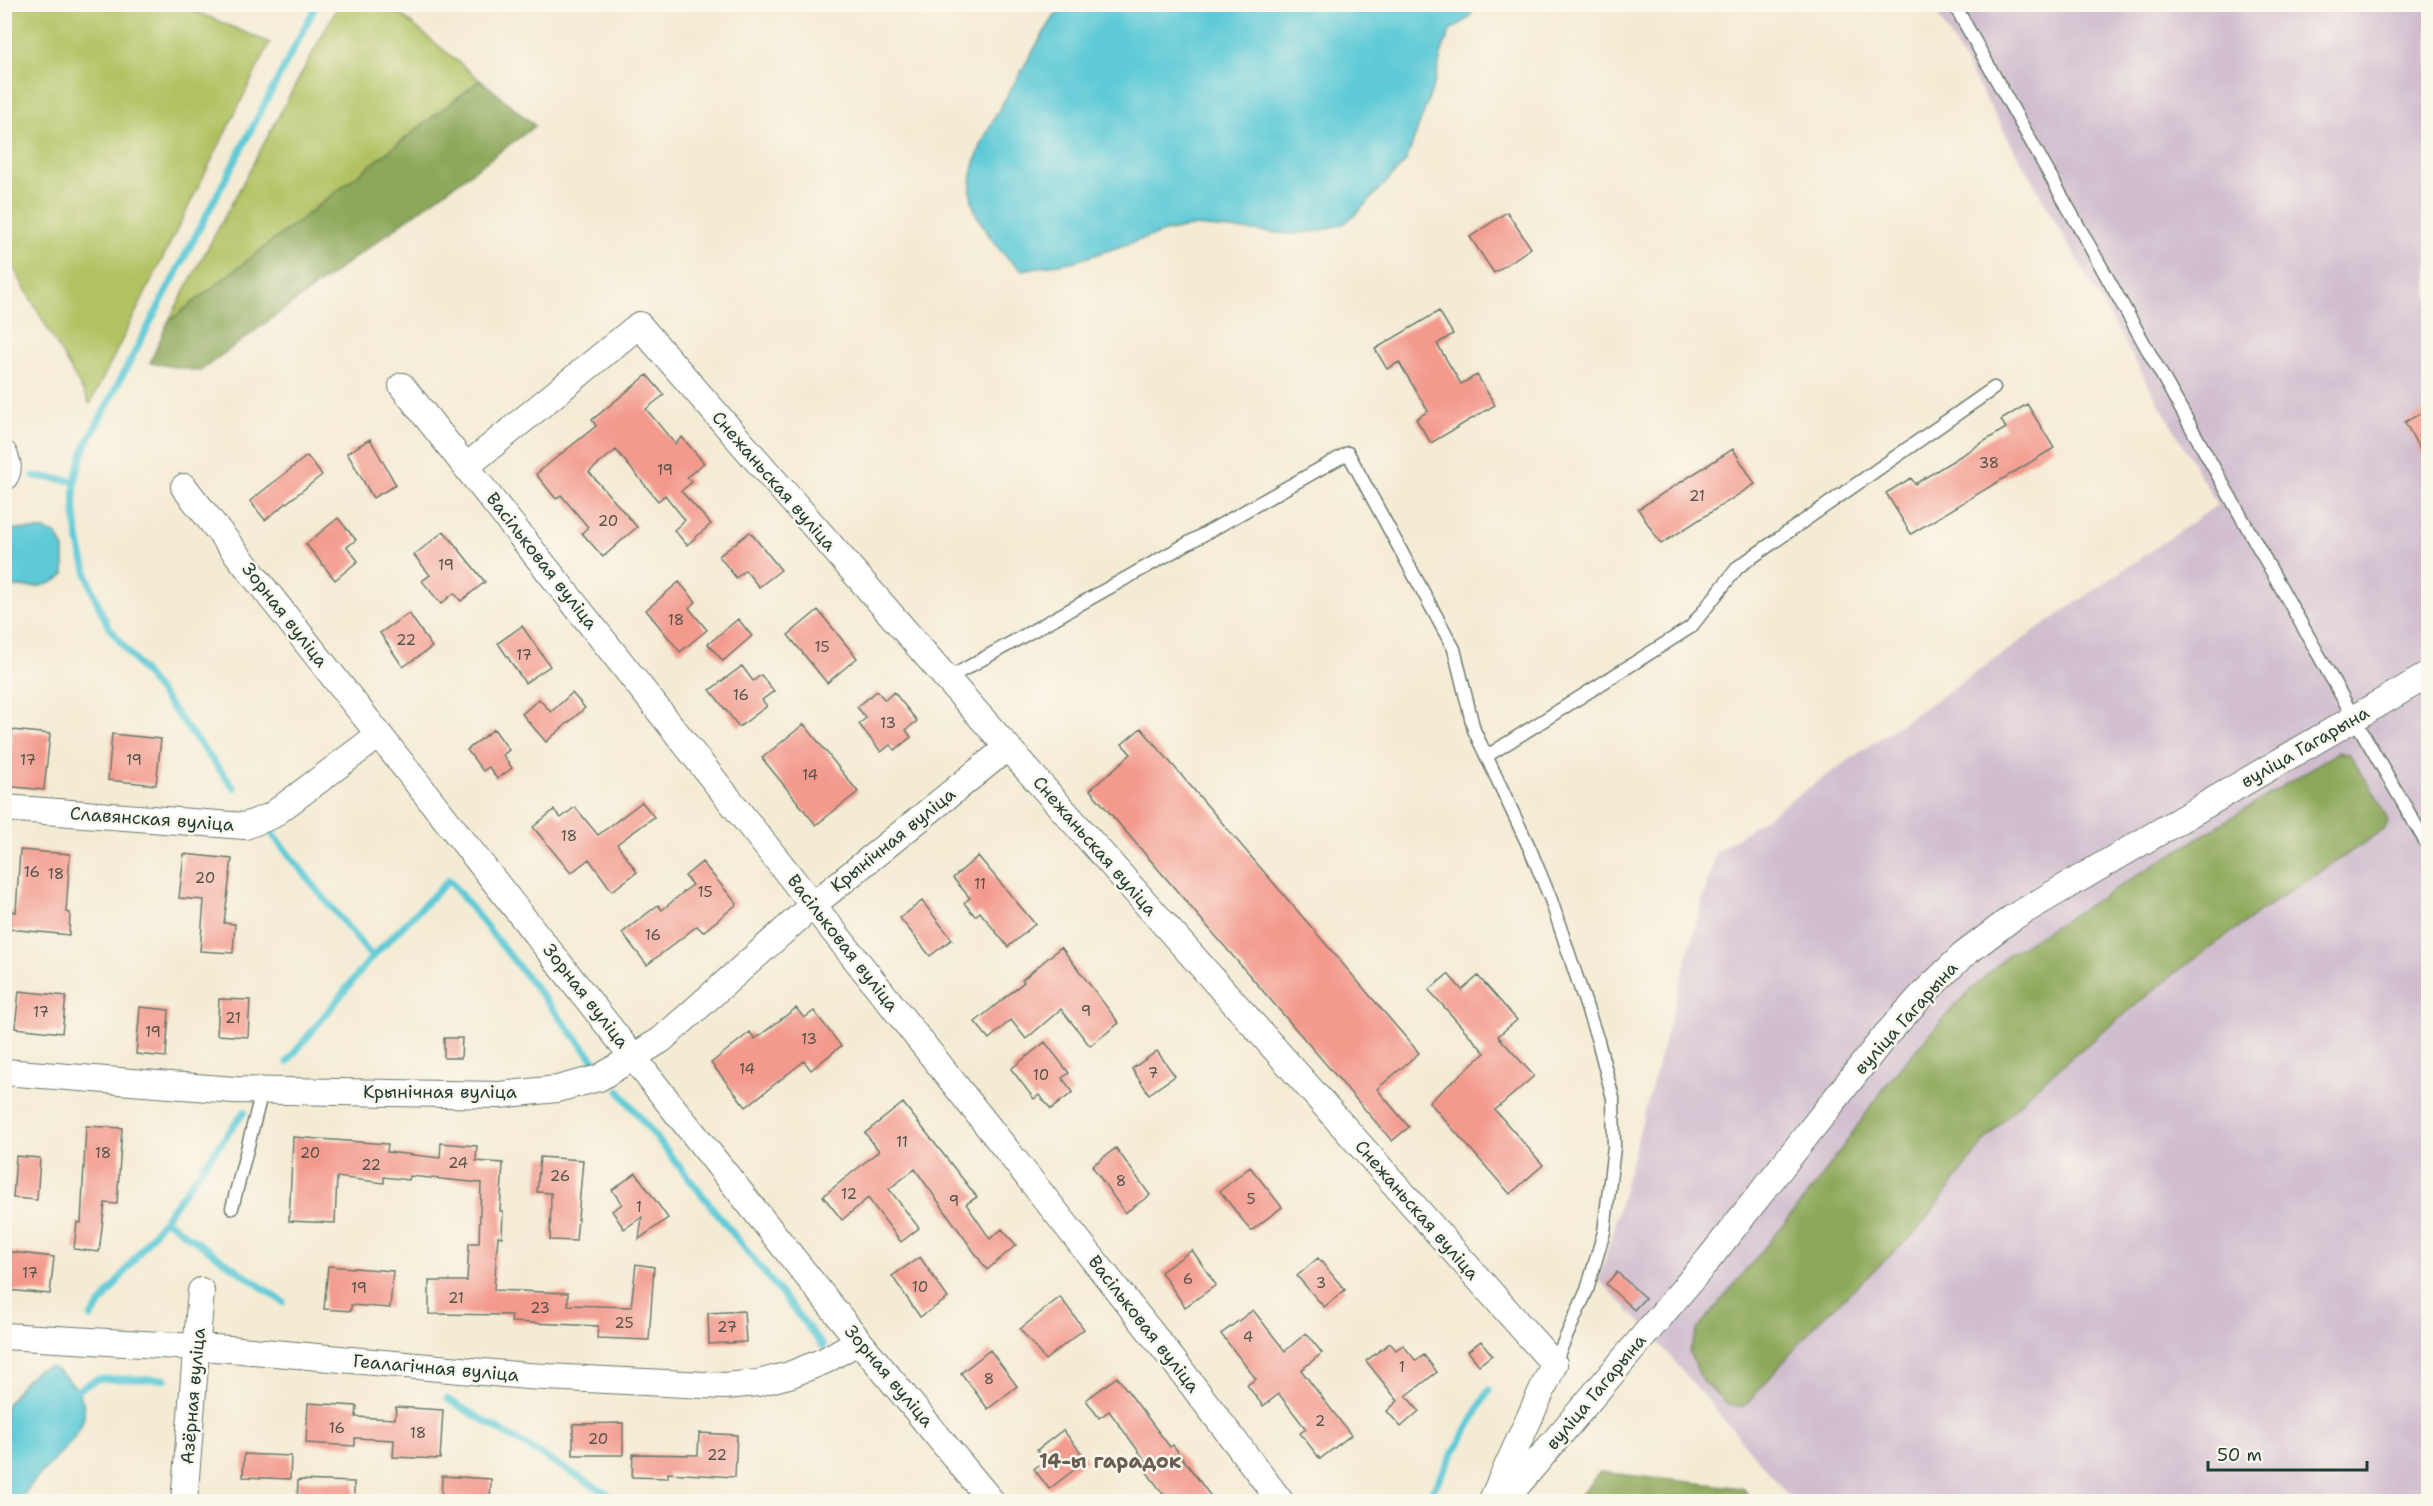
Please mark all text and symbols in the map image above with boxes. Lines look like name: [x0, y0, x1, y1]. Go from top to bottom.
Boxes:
street label: Снежаньская вуліца: [707, 406, 841, 556]
house number: 38: [1979, 453, 1999, 473]
house number: 19: [657, 460, 673, 480]
house number: 21: [1689, 486, 1705, 506]
street label: Васільковая вуліца: [481, 487, 603, 635]
house number: 20: [598, 511, 618, 531]
house number: 19: [438, 555, 454, 575]
street label: Зорная вуліца: [237, 558, 333, 672]
house number: 18: [668, 610, 684, 630]
house number: 22: [396, 630, 416, 650]
house number: 15: [814, 637, 830, 657]
house number: 17: [516, 645, 532, 665]
house number: 16: [733, 685, 749, 705]
street label: вуліца Гагарына: [2237, 701, 2373, 793]
house number: 13: [880, 713, 896, 733]
house number: 17: [20, 750, 36, 770]
house number: 19: [126, 750, 142, 770]
house number: 14: [802, 765, 818, 785]
street label: Снежаньская вуліца: [1028, 771, 1162, 921]
street label: Крынічная вуліца: [826, 782, 960, 898]
street label: Славянская вуліца: [69, 801, 235, 837]
house number: 18: [561, 826, 577, 846]
house number: 16: [24, 862, 40, 882]
house number: 18: [48, 864, 64, 884]
house number: 20: [195, 868, 215, 888]
street label: Васільковая вуліца: [782, 869, 904, 1017]
house number: 11: [974, 874, 986, 894]
house number: 15: [697, 882, 713, 902]
house number: 16: [645, 925, 661, 945]
street label: Зорная вуліца: [538, 939, 634, 1053]
street label: вуліца Гагарына: [1849, 956, 1963, 1080]
house number: 9: [1081, 1001, 1091, 1021]
house number: 17: [33, 1002, 49, 1022]
house number: 21: [225, 1008, 241, 1028]
house number: 19: [145, 1022, 161, 1042]
house number: 13: [801, 1029, 817, 1049]
house number: 14: [739, 1059, 755, 1079]
house number: 7: [1148, 1063, 1158, 1083]
house number: 10: [1033, 1065, 1049, 1085]
street label: Крынічная вуліца: [363, 1080, 517, 1104]
house number: 11: [896, 1132, 908, 1152]
street label: Снежаньская вуліца: [1350, 1135, 1484, 1285]
house number: 18: [95, 1143, 111, 1163]
house number: 20: [300, 1143, 320, 1163]
house number: 24: [448, 1153, 468, 1173]
house number: 22: [361, 1155, 381, 1175]
house number: 26: [550, 1166, 570, 1186]
house number: 8: [1116, 1171, 1126, 1191]
house number: 12: [841, 1184, 857, 1204]
house number: 5: [1246, 1189, 1256, 1209]
house number: 9: [949, 1191, 959, 1211]
house number: 1: [636, 1197, 642, 1217]
street label: Васільковая вуліца: [1083, 1250, 1205, 1398]
house number: 17: [22, 1263, 38, 1283]
house number: 6: [1183, 1269, 1193, 1289]
house number: 3: [1316, 1273, 1326, 1293]
house number: 10: [912, 1277, 928, 1297]
house number: 19: [351, 1278, 367, 1298]
house number: 21: [448, 1288, 464, 1308]
house number: 23: [530, 1298, 550, 1318]
house number: 25: [614, 1313, 634, 1333]
house number: 27: [717, 1317, 737, 1337]
street label: Зорная вуліца: [839, 1320, 939, 1432]
street label: Азёрная вуліца: [175, 1327, 211, 1465]
house number: 4: [1243, 1327, 1253, 1347]
street label: вуліца Гагарына: [1540, 1329, 1652, 1455]
street label: Геалагічная вуліца: [352, 1349, 520, 1387]
house number: 1: [1399, 1357, 1405, 1377]
house number: 8: [984, 1369, 994, 1389]
house number: 2: [1315, 1411, 1325, 1431]
house number: 16: [329, 1418, 345, 1438]
house number: 18: [410, 1423, 426, 1443]
house number: 20: [588, 1429, 608, 1449]
scale bar: [2208, 1434, 2367, 1472]
text: 50 m: [2217, 1443, 2262, 1467]
house number: 22: [707, 1445, 727, 1465]
district label: 14-ы гарадок: [1039, 1448, 1182, 1474]

